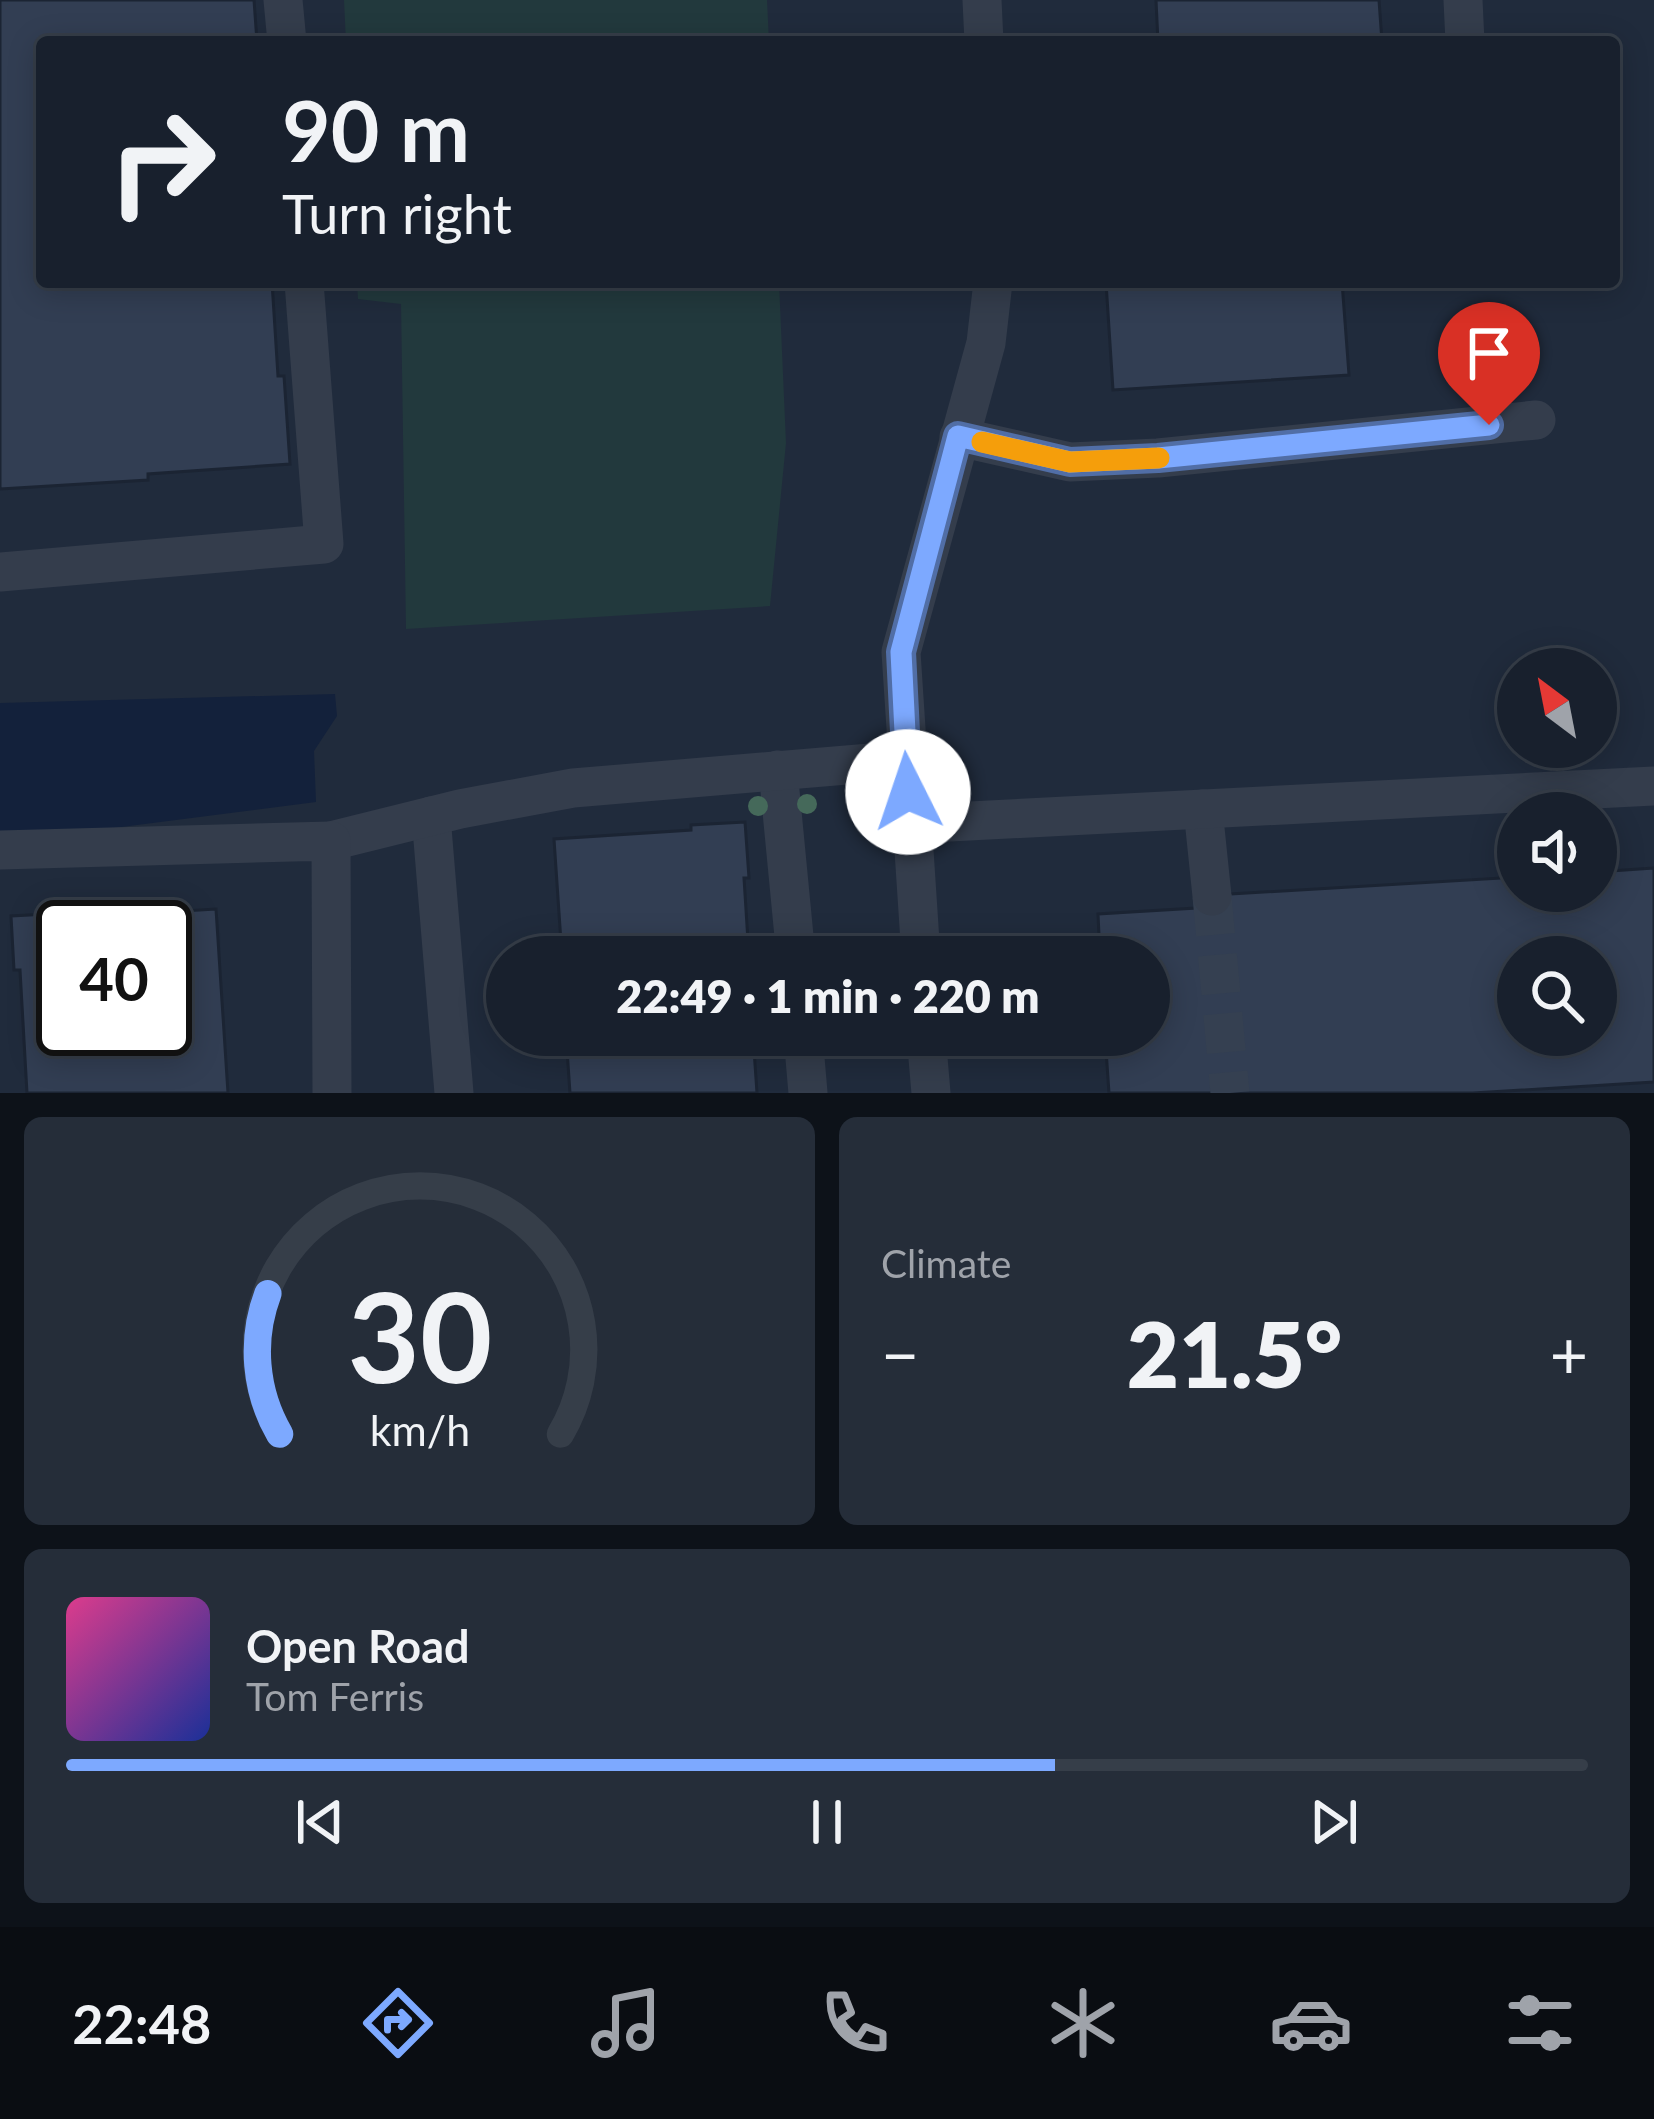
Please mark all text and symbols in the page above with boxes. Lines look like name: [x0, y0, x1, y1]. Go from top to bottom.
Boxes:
text: 90 m: [282, 79, 470, 180]
icon: right: [84, 84, 240, 240]
text: Turn right: [282, 181, 512, 246]
pin: [1438, 302, 1540, 425]
icon: arrive: [1456, 320, 1522, 386]
north arrow: [1497, 648, 1617, 768]
map controls: [1497, 648, 1617, 1056]
position arrow: [845, 729, 971, 855]
button: sound: [1497, 792, 1617, 912]
speed limit sign: 40: [36, 900, 192, 1056]
button: search: [1497, 936, 1617, 1056]
text: 22:49 · 1 min · 220 m: [616, 969, 1040, 1023]
text: Climate: [881, 1240, 1011, 1286]
text: 30: [347, 1260, 492, 1410]
text: 21.5°: [1127, 1299, 1342, 1407]
text: −: [881, 1314, 919, 1393]
text: +: [1550, 1314, 1588, 1393]
text: km/h: [369, 1404, 470, 1455]
text: Open Road: [246, 1619, 470, 1673]
text: Tom Ferris: [246, 1673, 424, 1719]
icon: previous: [287, 1789, 353, 1855]
icon: pause: [794, 1789, 860, 1855]
icon: next: [1301, 1789, 1367, 1855]
icon: directions: [356, 1981, 440, 2065]
icon: music: [584, 1981, 668, 2065]
icon: phone: [813, 1981, 897, 2065]
icon: climate: [1041, 1981, 1125, 2065]
icon: car: [1269, 1981, 1353, 2065]
icon: filters: [1498, 1981, 1582, 2065]
text: 22:48: [72, 1991, 211, 2056]

